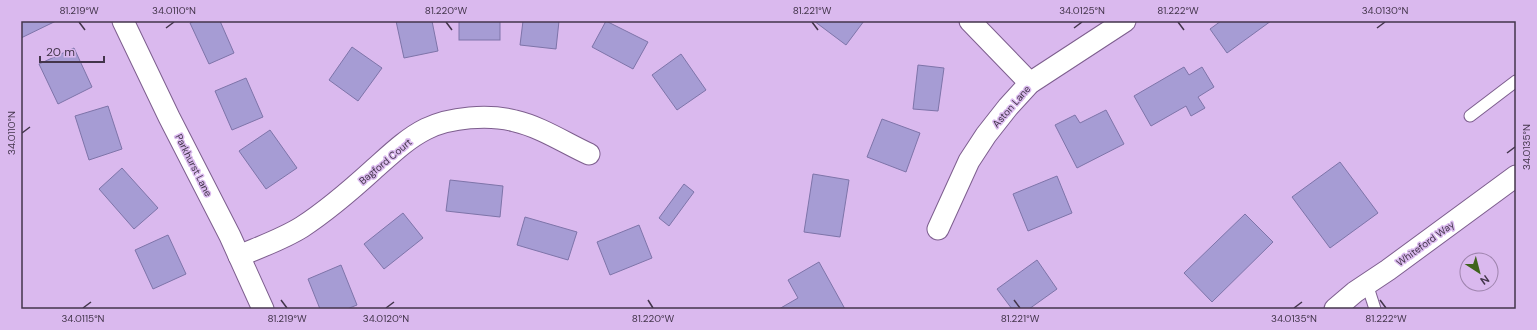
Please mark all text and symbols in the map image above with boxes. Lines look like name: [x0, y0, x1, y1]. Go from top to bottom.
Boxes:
text: 81.219°W: [59, 4, 99, 17]
text: 34.0110°N: [152, 4, 196, 17]
text: 81.220°W: [425, 4, 467, 17]
text: 81.221°W: [793, 4, 832, 17]
text: 34.0125°N: [1059, 4, 1105, 17]
text: 81.222°W: [1157, 4, 1199, 17]
text: 34.0130°N: [1362, 4, 1408, 17]
scale bar: [40, 38, 104, 64]
text: 20 m: [46, 44, 75, 60]
street label: Aston Lane: [990, 82, 1033, 130]
text: 34.0110°N: [5, 111, 18, 155]
text: 34.0135°N: [1520, 124, 1533, 170]
street label: Parkhurst Lane: [172, 132, 215, 199]
street label: Bagford Court: [356, 135, 414, 187]
street label: Whiteford Way: [1394, 218, 1457, 269]
north arrow: [1459, 252, 1499, 292]
text: N: [1478, 272, 1492, 288]
text: 34.0115°N: [61, 312, 105, 325]
text: 81.219°W: [267, 312, 307, 325]
text: 34.0120°N: [363, 312, 409, 325]
text: 81.220°W: [632, 312, 674, 325]
text: 81.221°W: [1001, 312, 1040, 325]
text: 34.0135°N: [1271, 312, 1317, 325]
text: 81.222°W: [1365, 312, 1407, 325]

